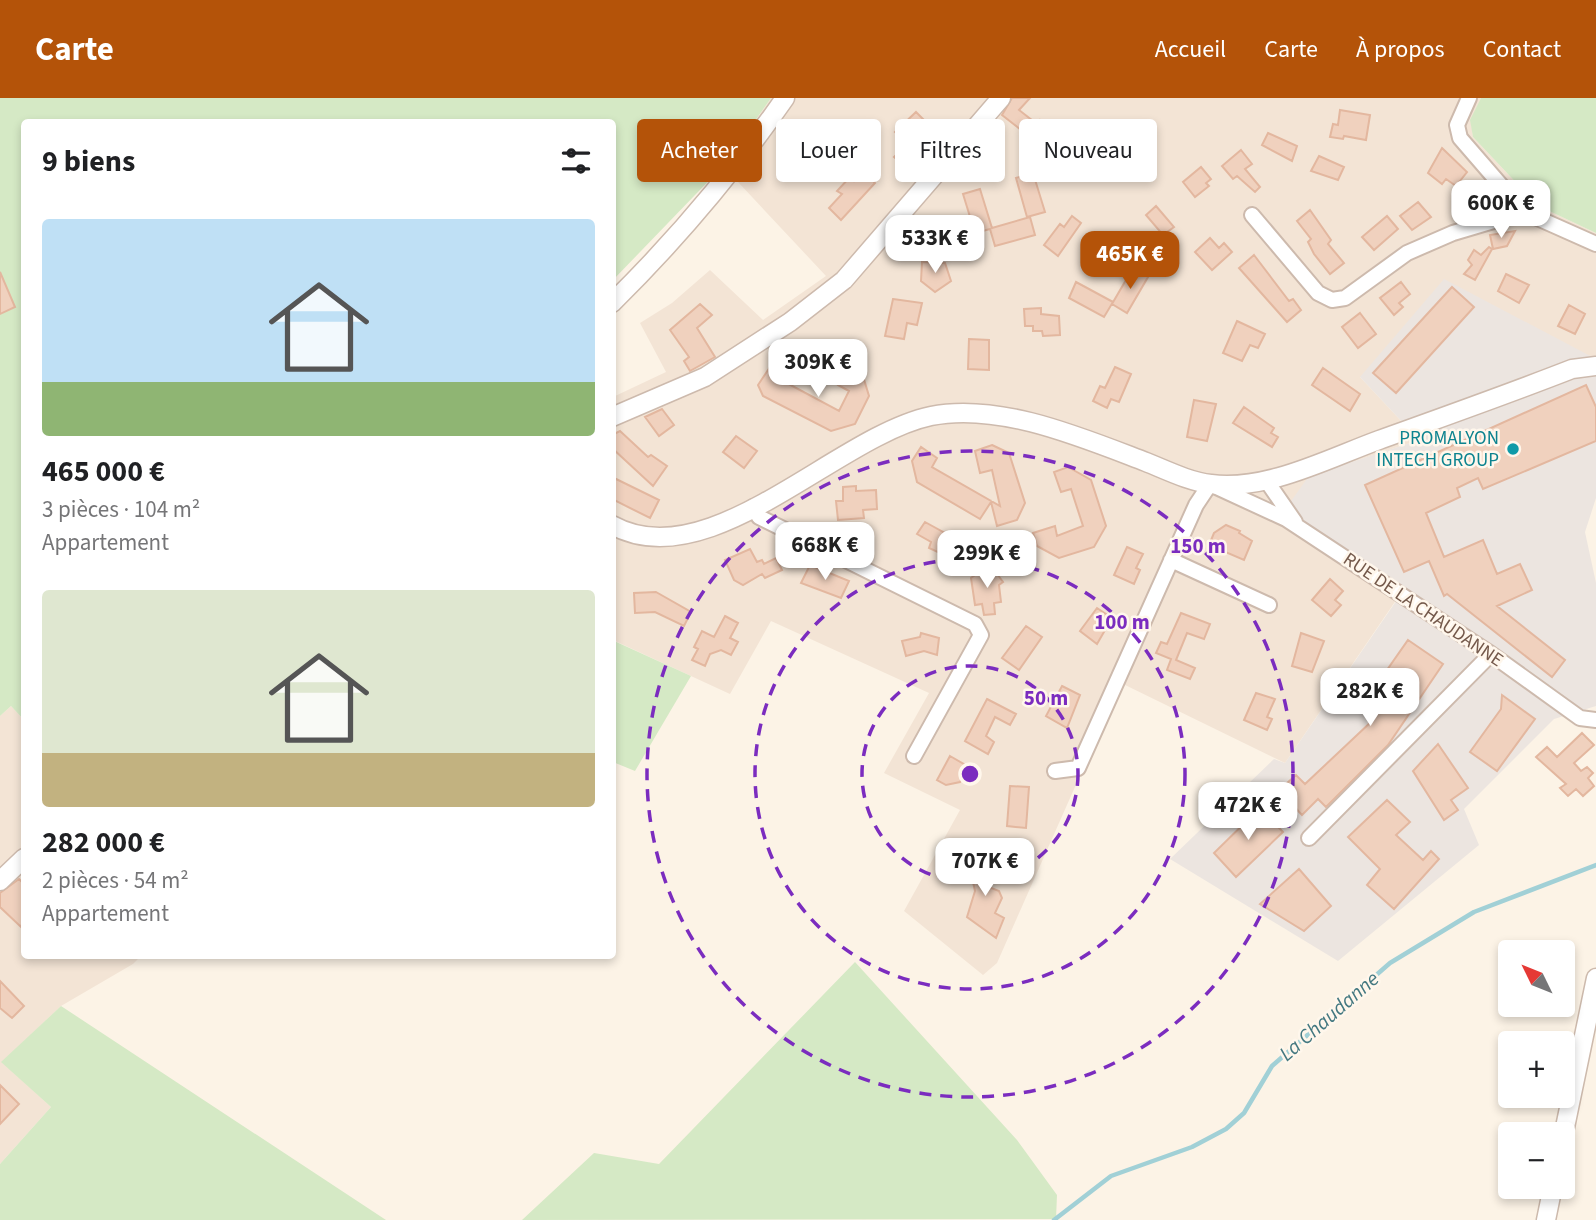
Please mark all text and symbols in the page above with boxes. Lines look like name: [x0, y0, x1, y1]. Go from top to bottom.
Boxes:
text: Carte: [35, 26, 114, 73]
text: Accueil: [1155, 32, 1226, 67]
text: Carte: [1264, 32, 1318, 67]
text: À propos: [1356, 32, 1445, 67]
text: Contact: [1483, 32, 1561, 67]
chip: Acheter: [637, 119, 762, 182]
chip: Louer: [776, 119, 881, 182]
chip: Filtres: [895, 119, 1005, 182]
chip: Nouveau: [1019, 119, 1157, 182]
text: 9 biens: [42, 140, 135, 183]
icon: filters: [557, 142, 595, 180]
pin: 600K €: [1444, 180, 1558, 240]
text: 600K €: [1467, 186, 1535, 219]
pin: 533K €: [878, 216, 992, 275]
text: 533K €: [901, 221, 969, 254]
pin: 465K €: [1073, 232, 1187, 291]
text: 465K €: [1096, 237, 1164, 270]
icon: home: [256, 264, 382, 390]
pin: 309K €: [761, 340, 875, 399]
text: 309K €: [784, 345, 852, 378]
place label: PROMALYON INTECH GROUP: [1376, 425, 1499, 474]
marker: PROMALYON INTECH GROUP: [1505, 441, 1521, 457]
text: 465 000 €: [42, 450, 165, 493]
text: 3 pièces · 104 m²: [42, 493, 200, 526]
pin: 668K €: [768, 522, 882, 582]
text: Appartement: [42, 526, 169, 559]
text: 668K €: [791, 528, 859, 561]
pin: 299K €: [930, 531, 1044, 590]
text: 150 m: [1170, 531, 1226, 561]
text: 299K €: [953, 536, 1021, 569]
street label: RUE DE LA CHAUDANNE: [1338, 546, 1508, 674]
text: 100 m: [1094, 607, 1150, 637]
icon: home: [256, 635, 382, 761]
pin: 282K €: [1313, 668, 1427, 728]
text: 282K €: [1336, 674, 1404, 707]
text: 50 m: [1024, 683, 1068, 713]
centre of rings: [958, 762, 982, 786]
pin: 472K €: [1191, 782, 1305, 842]
text: 472K €: [1214, 788, 1282, 821]
text: 282 000 €: [42, 821, 165, 864]
pin: 707K €: [928, 838, 1042, 898]
text: 707K €: [951, 844, 1019, 877]
text: 2 pièces · 54 m²: [42, 864, 189, 897]
text: Appartement: [42, 897, 169, 930]
north arrow: [1498, 940, 1575, 1017]
map controls: [1498, 940, 1575, 1199]
water label: La Chaudanne: [1272, 964, 1386, 1068]
button: +: [1498, 1031, 1575, 1108]
button: −: [1498, 1122, 1575, 1199]

